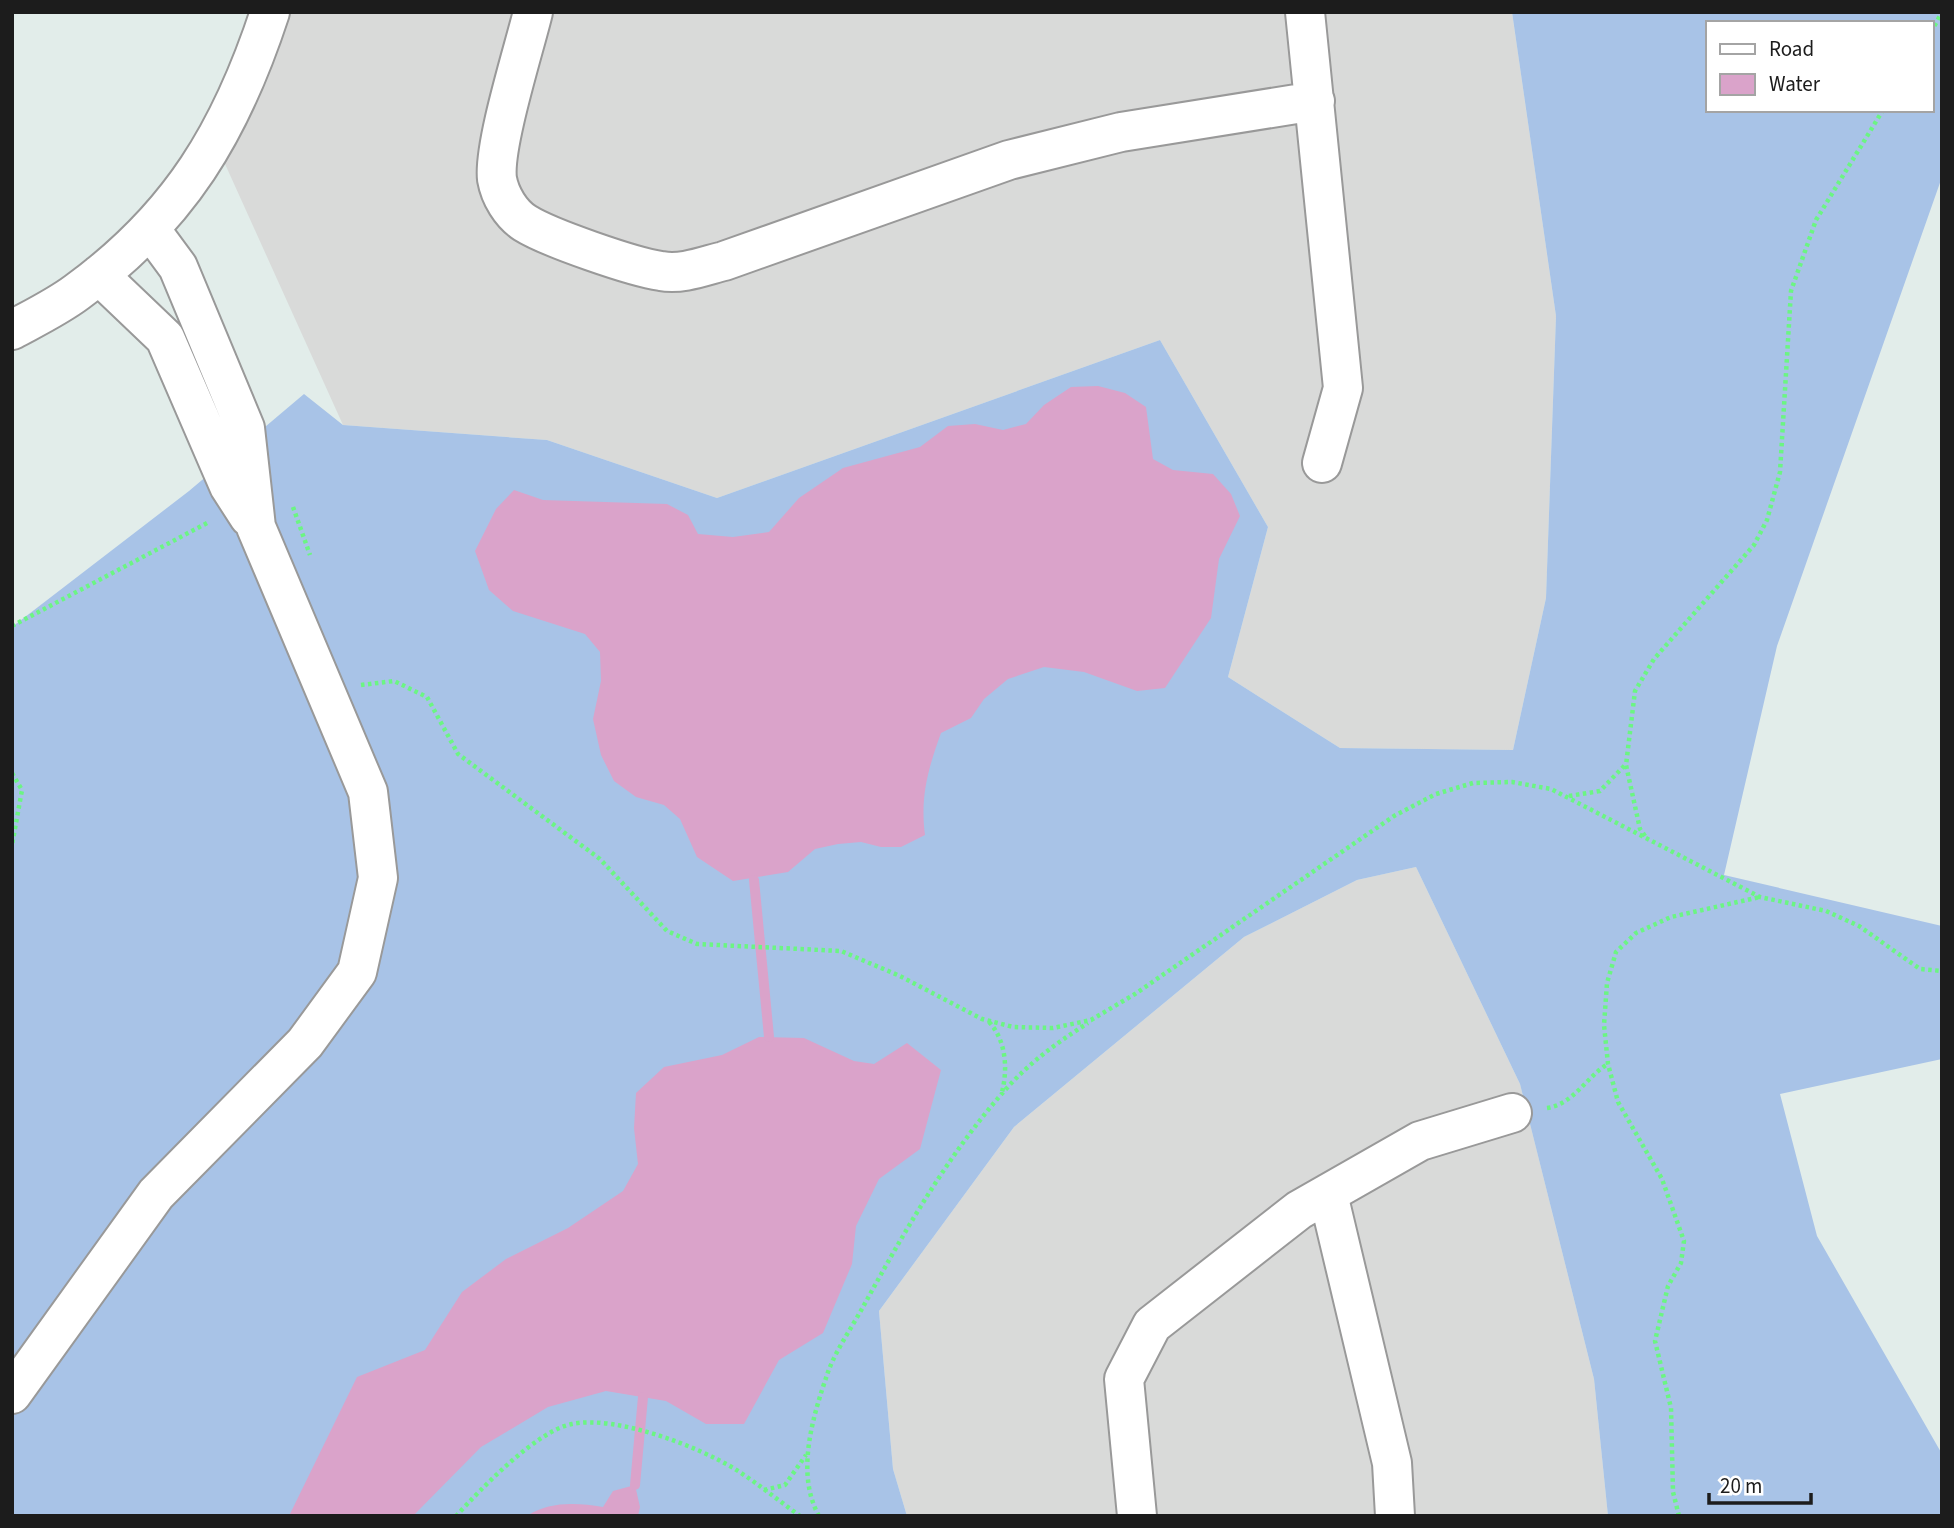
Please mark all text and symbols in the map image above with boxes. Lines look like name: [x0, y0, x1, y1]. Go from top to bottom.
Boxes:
legend: [1706, 21, 1933, 112]
text: Road: [1769, 34, 1814, 64]
text: Water: [1769, 69, 1821, 99]
scale bar: [1709, 1462, 1811, 1506]
text: 20 m: [1720, 1471, 1762, 1501]

